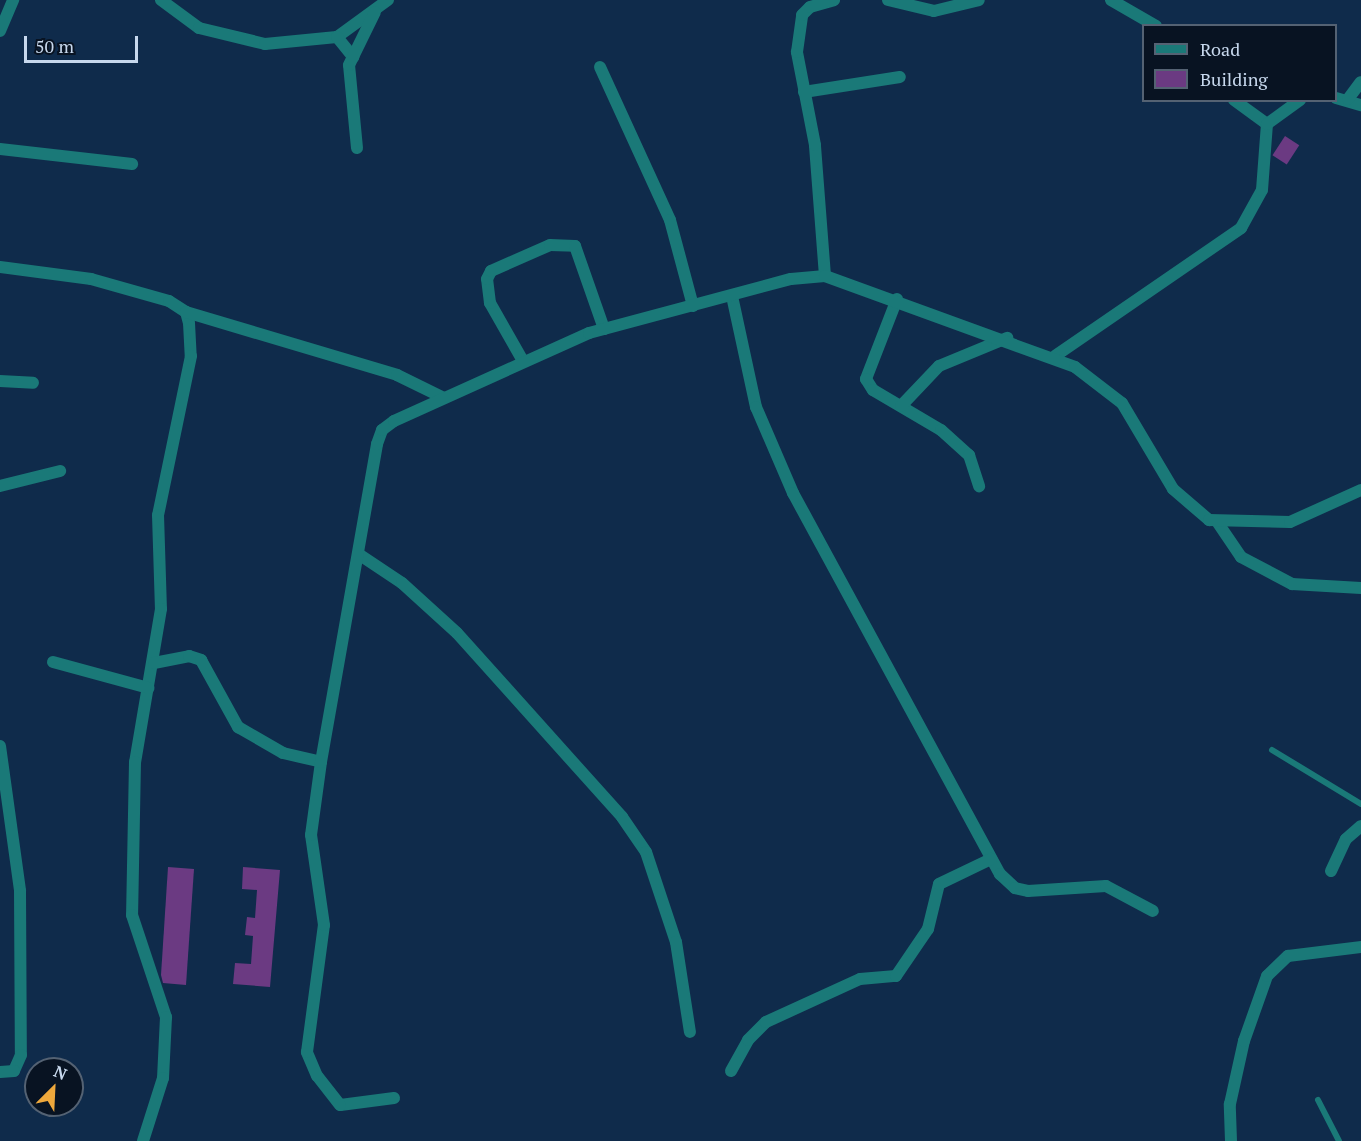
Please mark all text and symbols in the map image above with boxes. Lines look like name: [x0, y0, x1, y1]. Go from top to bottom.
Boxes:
scale bar: [27, 24, 141, 62]
legend: [1142, 24, 1337, 102]
text: 50 m: [35, 34, 74, 58]
text: Road: [1200, 37, 1240, 61]
text: Building: [1200, 67, 1268, 91]
north arrow: [24, 1057, 84, 1117]
text: N: [50, 1060, 71, 1085]

